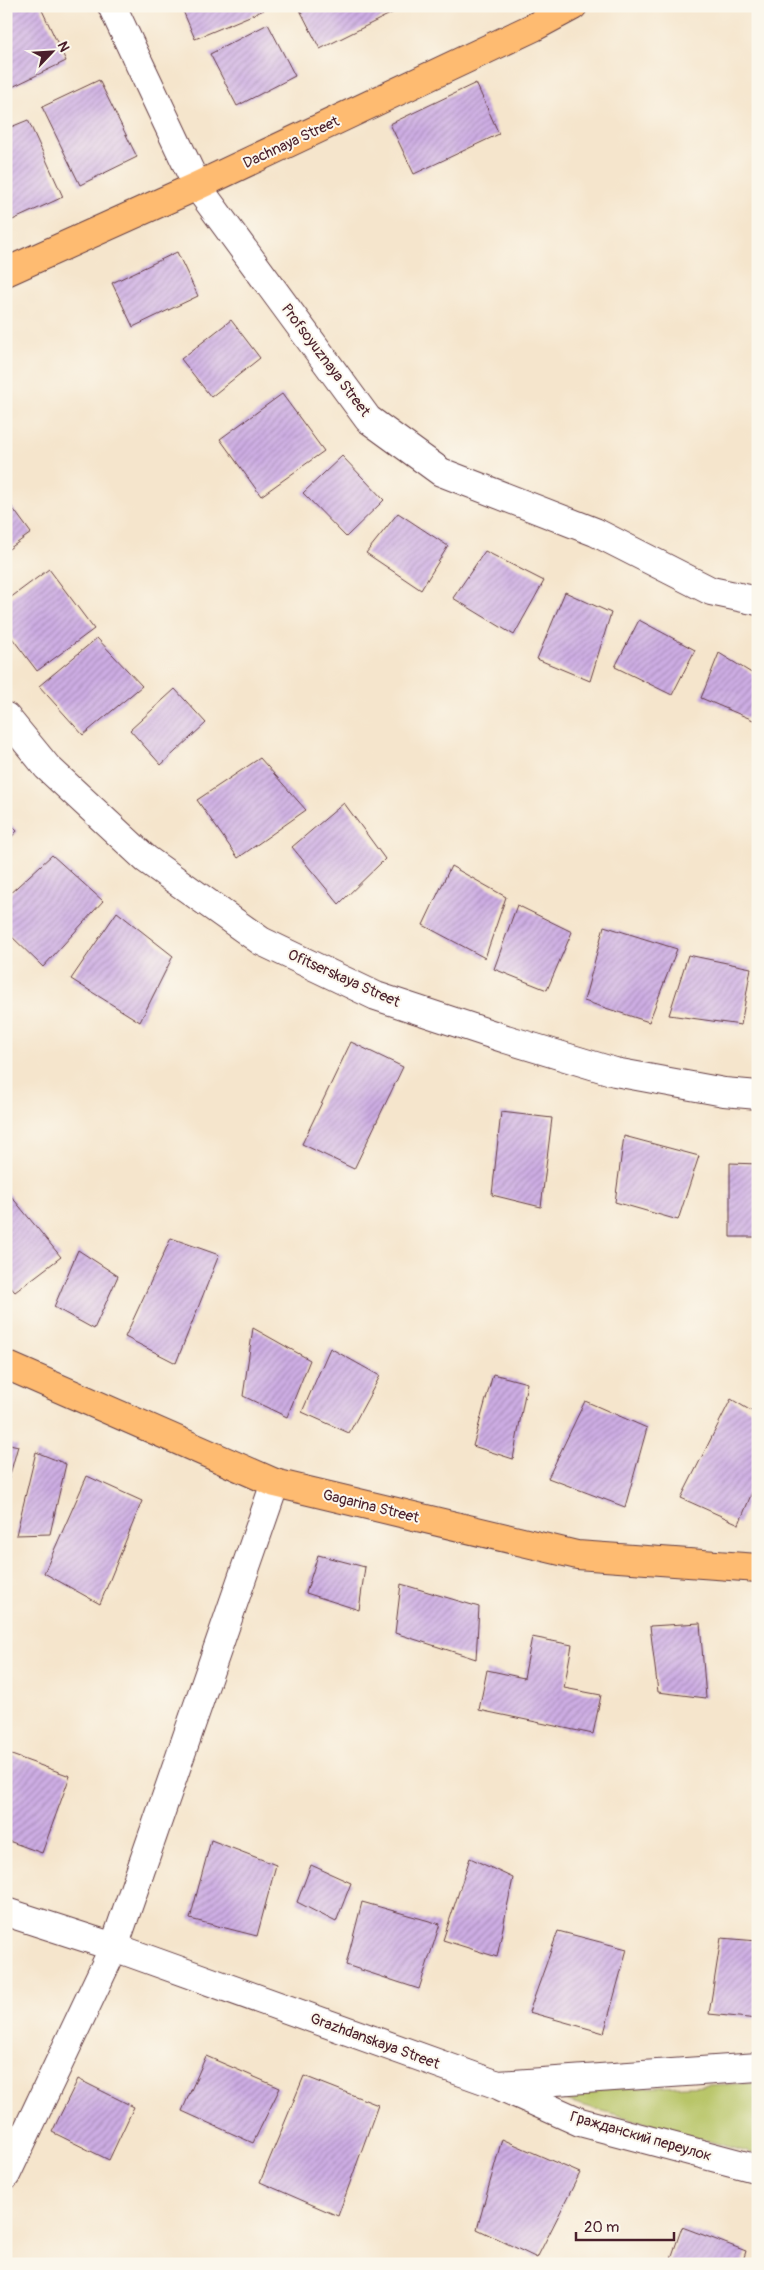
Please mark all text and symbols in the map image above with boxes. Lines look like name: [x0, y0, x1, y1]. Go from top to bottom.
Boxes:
north arrow: [28, 28, 78, 78]
text: N: [54, 39, 73, 55]
street label: Dachnaya Street: [240, 112, 343, 173]
street label: Profsoyuznaya Street: [277, 300, 375, 421]
street label: Ofitserskaya Street: [285, 945, 404, 1012]
street label: Gagarina Street: [321, 1485, 422, 1528]
street label: Grazhdanskaya Street: [307, 2009, 443, 2074]
street label: Гражданский переулок: [568, 2107, 714, 2166]
scale bar: [576, 2210, 674, 2242]
text: 20 m: [584, 2218, 619, 2237]

